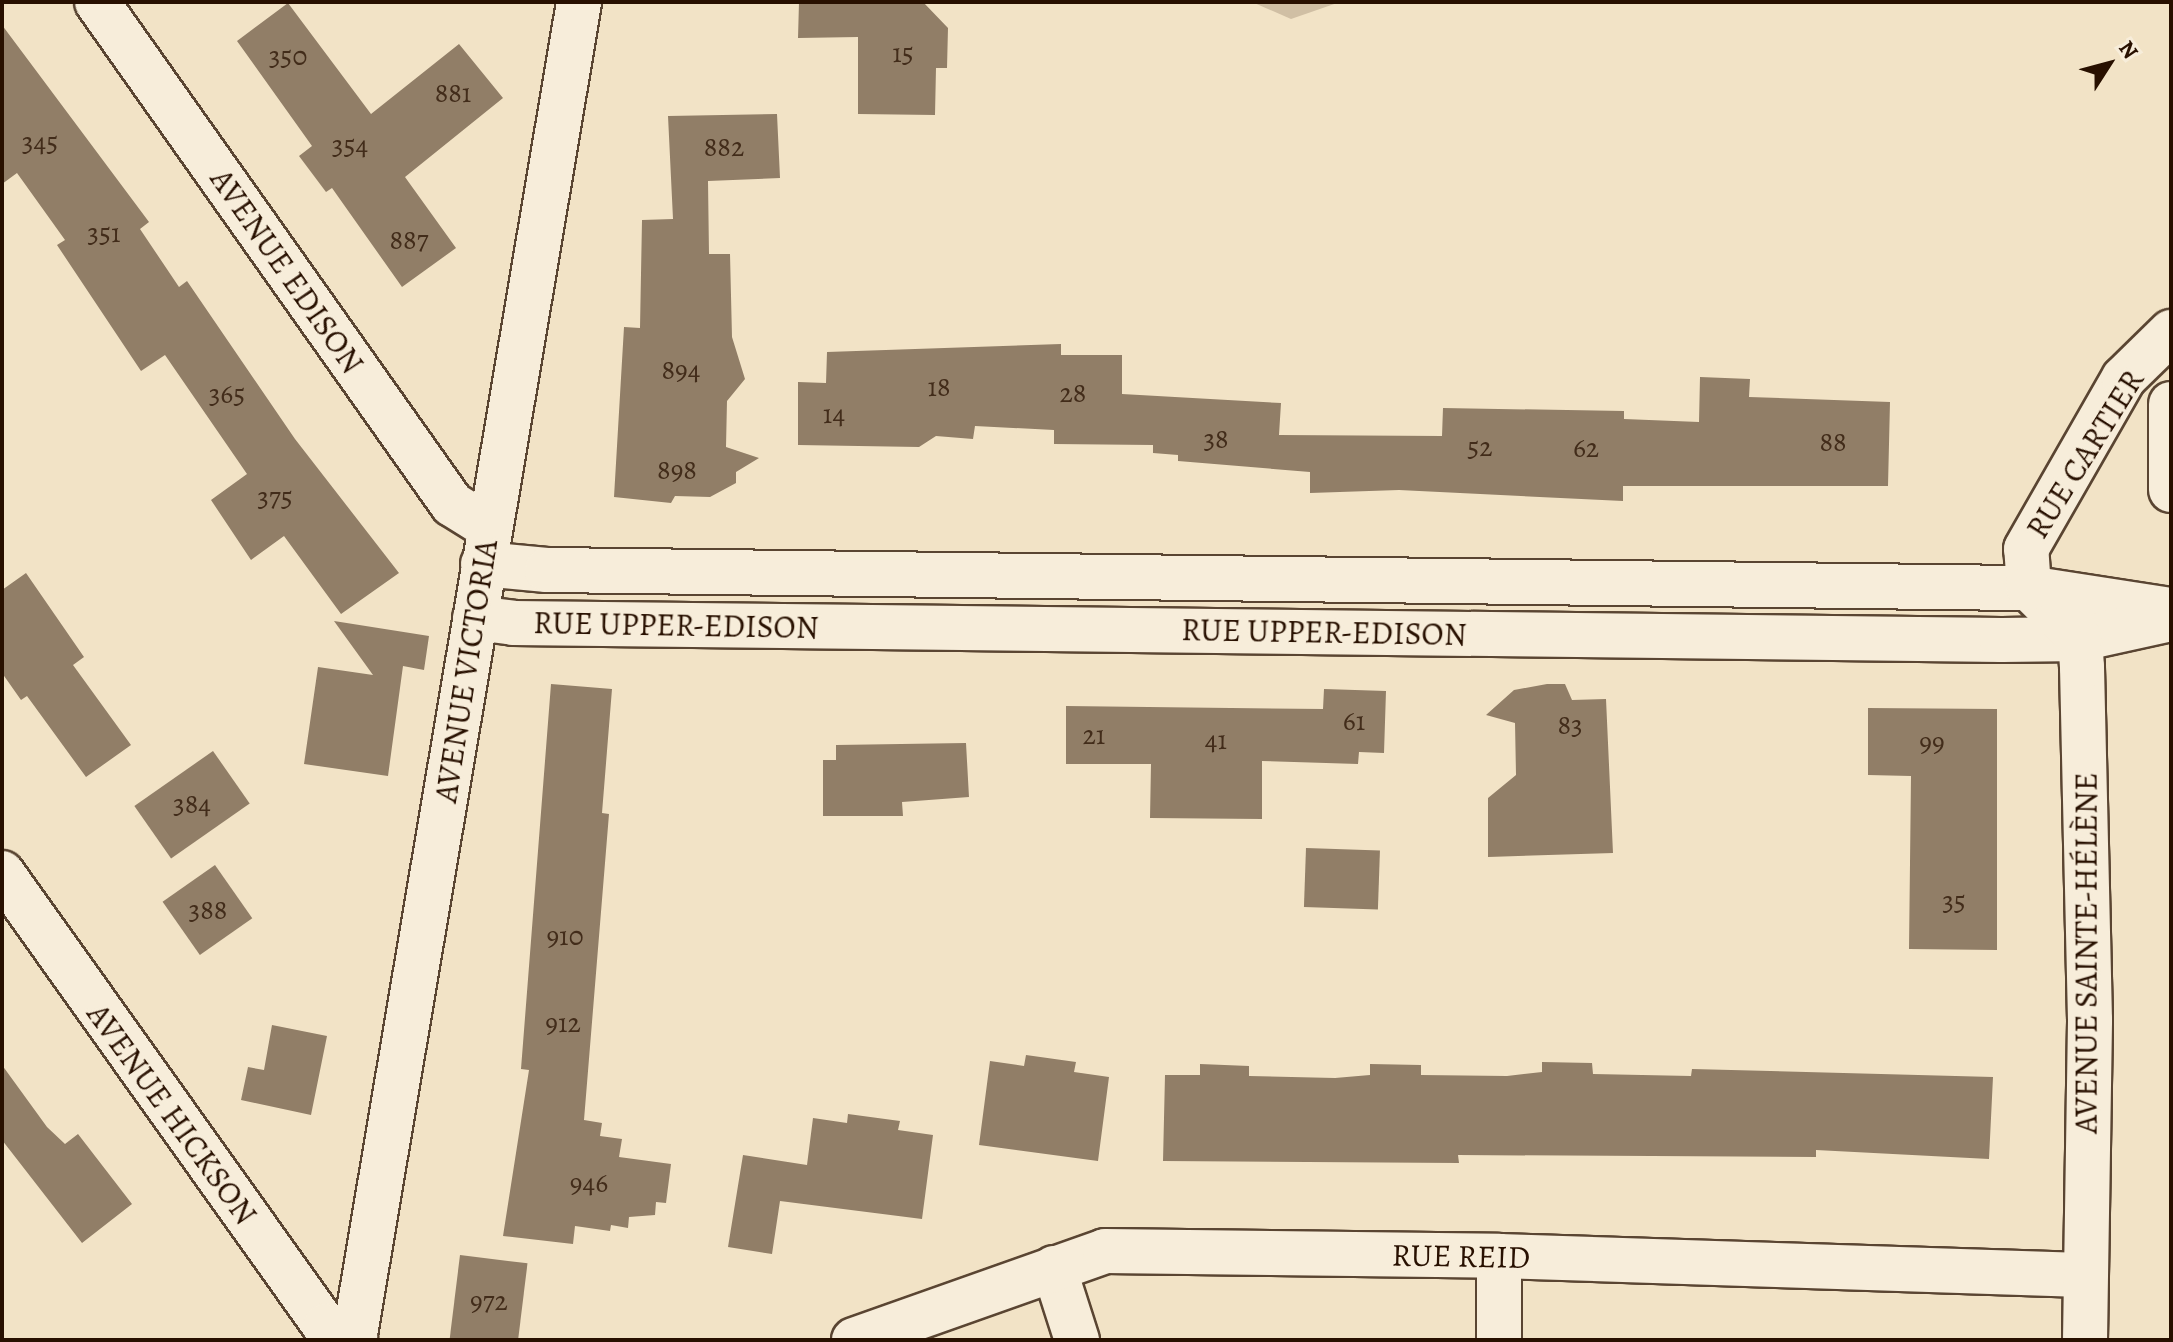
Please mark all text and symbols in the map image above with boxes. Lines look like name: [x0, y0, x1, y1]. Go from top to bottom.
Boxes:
north arrow: [2069, 24, 2149, 104]
text: N: [2112, 35, 2145, 65]
house number: 15: [892, 36, 914, 70]
house number: 350: [269, 39, 307, 73]
house number: 881: [435, 76, 471, 110]
house number: 345: [22, 125, 58, 159]
house number: 354: [332, 128, 368, 162]
house number: 882: [704, 130, 744, 164]
street label: AVENUE EDISON: [202, 161, 372, 381]
house number: 351: [87, 216, 121, 250]
house number: 887: [390, 223, 428, 257]
house number: 894: [661, 353, 701, 387]
street label: RUE CARTIER: [2018, 363, 2152, 545]
house number: 18: [927, 370, 951, 404]
house number: 28: [1060, 376, 1086, 410]
house number: 365: [209, 377, 245, 411]
house number: 14: [823, 397, 845, 431]
house number: 38: [1203, 422, 1229, 456]
house number: 88: [1819, 425, 1847, 459]
house number: 52: [1467, 430, 1493, 464]
house number: 62: [1573, 431, 1599, 465]
house number: 898: [657, 453, 697, 487]
house number: 375: [257, 480, 293, 514]
street label: AVENUE VICTORIA: [426, 537, 506, 805]
street label: RUE UPPER-EDISON: [533, 603, 819, 647]
street label: RUE UPPER-EDISON: [1181, 610, 1467, 654]
house number: 61: [1343, 704, 1365, 738]
house number: 83: [1557, 708, 1583, 742]
house number: 21: [1083, 718, 1105, 752]
house number: 41: [1205, 723, 1227, 757]
house number: 99: [1919, 725, 1945, 759]
street label: AVENUE SAINTE-HÉLÈNE: [2067, 772, 2105, 1134]
house number: 384: [173, 787, 211, 821]
house number: 35: [1942, 884, 1966, 918]
house number: 388: [189, 893, 227, 927]
house number: 910: [546, 919, 584, 953]
street label: AVENUE HICKSON: [79, 996, 265, 1232]
house number: 912: [545, 1006, 581, 1040]
house number: 946: [570, 1166, 608, 1200]
street label: RUE REID: [1391, 1236, 1531, 1276]
house number: 972: [470, 1284, 508, 1318]

